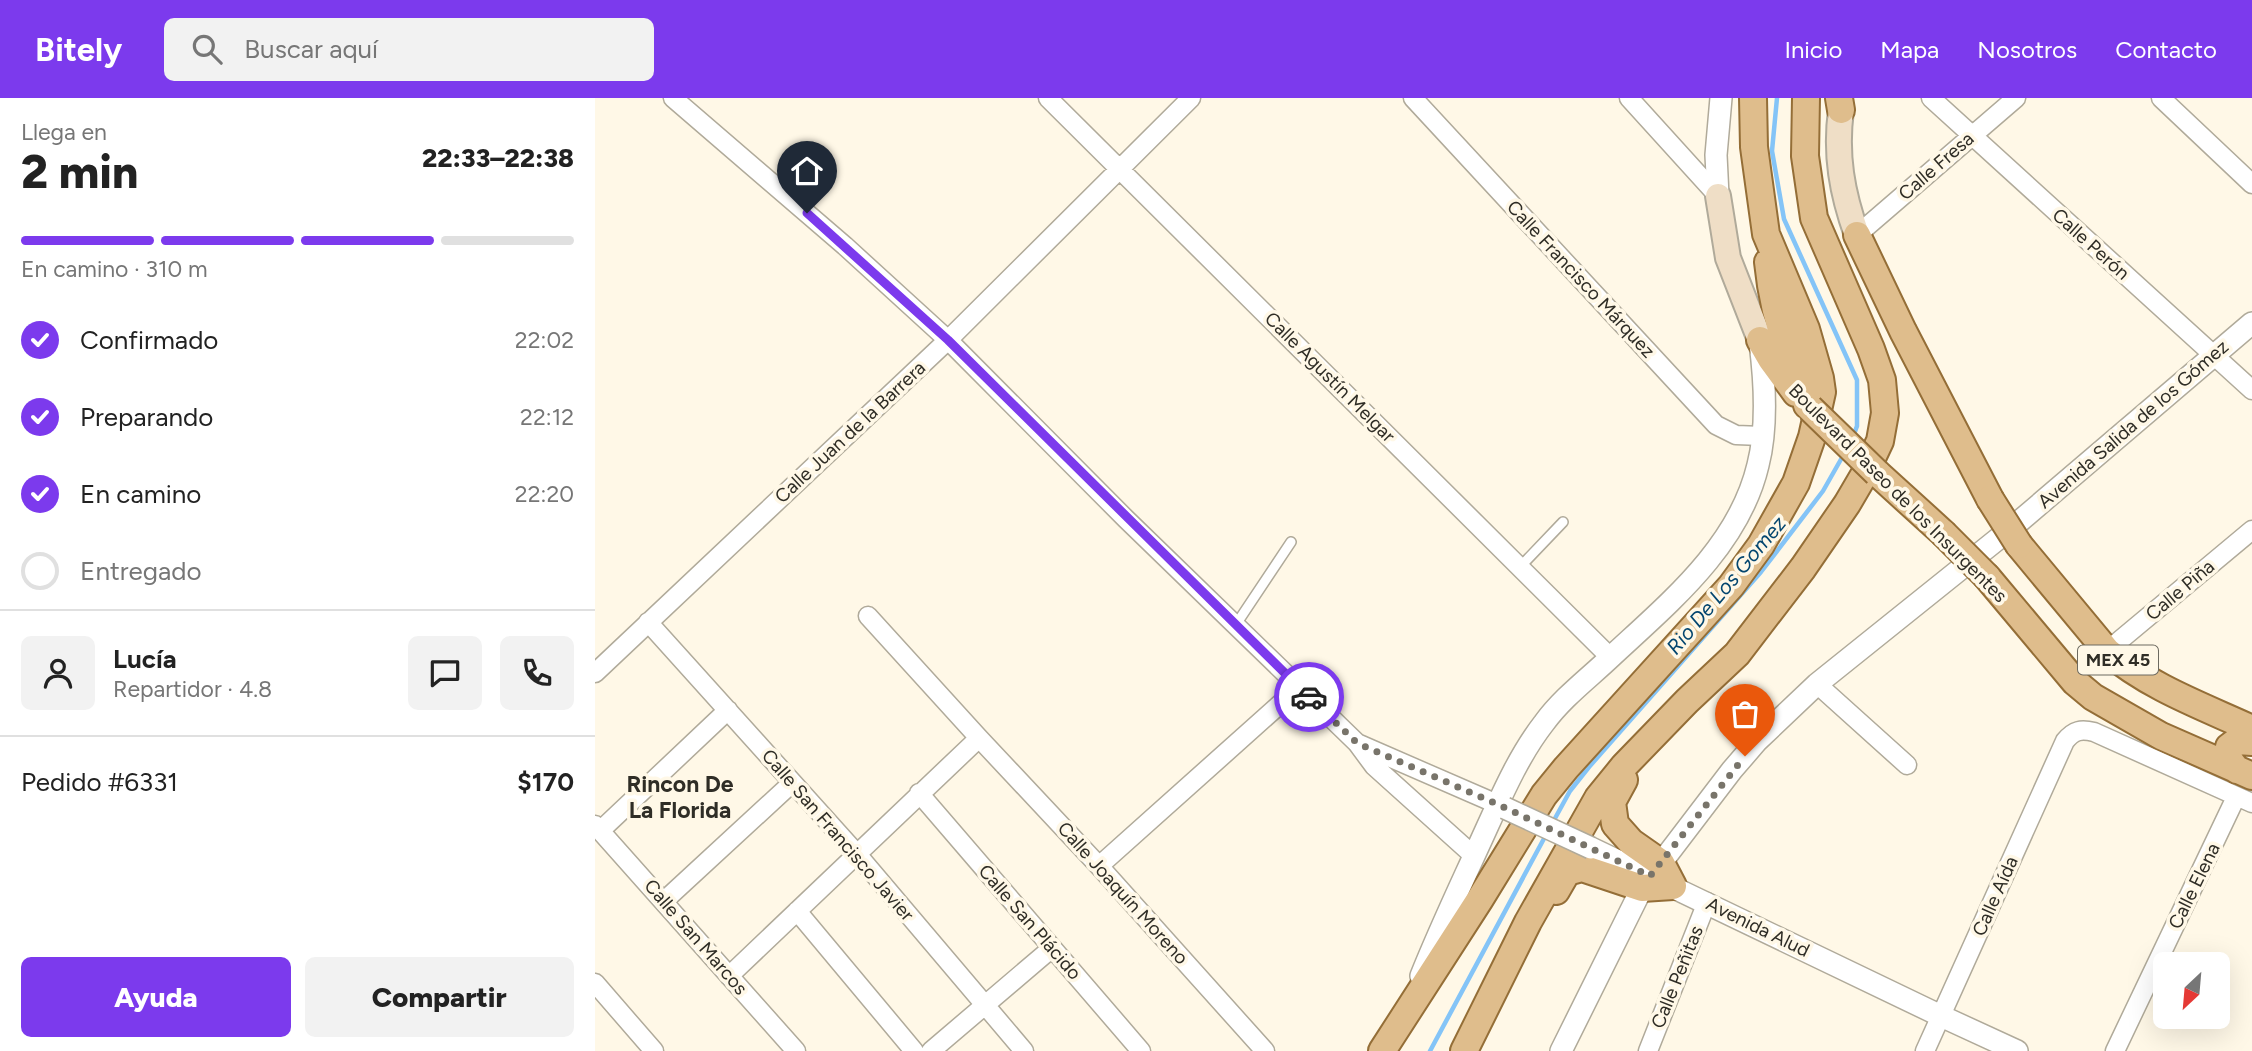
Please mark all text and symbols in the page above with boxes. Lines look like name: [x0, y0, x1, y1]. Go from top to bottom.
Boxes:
search box: [164, 18, 654, 81]
text: Bitely: [35, 30, 122, 69]
icon: search: [188, 30, 226, 68]
text: Buscar aquí: [244, 33, 378, 65]
text: Inicio: [1784, 35, 1842, 64]
text: Mapa: [1880, 35, 1939, 64]
text: Nosotros: [1977, 35, 2077, 64]
text: Contacto: [2115, 35, 2217, 64]
text: Llega en: [21, 118, 107, 146]
street label: Calle Fresa: [1894, 127, 1978, 205]
pin: [777, 141, 837, 213]
text: 22:33–22:38: [422, 142, 574, 174]
text: 2 min: [21, 144, 138, 200]
icon: home: [788, 152, 826, 190]
street label: Calle Francisco Márquez: [1502, 196, 1660, 362]
street label: Calle Perón: [2048, 203, 2134, 285]
text: En camino · 310 m: [21, 255, 208, 283]
street label: Calle Agustín Melgar: [1260, 307, 1400, 447]
icon: check: [21, 321, 59, 359]
text: Confirmado: [80, 324, 218, 356]
text: 22:02: [515, 326, 574, 354]
street label: Avenida Salida de los Gómez: [2033, 335, 2233, 513]
street label: Calle Juan de la Barrera: [770, 356, 930, 508]
street label: Boulevard Paseo de los Insurgentes: [1784, 379, 2012, 607]
icon: check: [21, 398, 59, 436]
text: Preparando: [80, 401, 213, 433]
text: 22:12: [520, 403, 574, 431]
icon: check: [21, 475, 59, 513]
text: En camino: [80, 478, 201, 510]
text: 22:20: [515, 480, 574, 508]
water label: Rio De Los Gomez: [1661, 510, 1791, 659]
text: Entregado: [80, 555, 202, 587]
street label: Calle Piña: [2141, 555, 2219, 625]
button: person: [21, 636, 95, 710]
button: chat: [408, 636, 482, 710]
button: phone: [500, 636, 574, 710]
text: Lucía: [113, 643, 177, 675]
road number: MEX 45: [2078, 646, 2158, 674]
courier: [1274, 662, 1344, 732]
text: Repartidor · 4.8: [113, 675, 272, 703]
icon: car: [1290, 678, 1328, 716]
pin: [1715, 684, 1775, 756]
icon: bag: [1726, 695, 1764, 733]
street label: Calle San Francisco Javier: [757, 744, 919, 926]
text: Pedido #6331: [21, 766, 178, 798]
text: $170: [517, 766, 574, 798]
district label: Rincon De La Florida: [626, 770, 734, 824]
street label: Calle Joaquín Moreno: [1053, 817, 1193, 969]
street label: Calle Elena: [2163, 839, 2225, 933]
street label: Calle Aída: [1967, 853, 2023, 939]
street label: Calle San Plácido: [974, 860, 1086, 984]
street label: Calle San Marcos: [639, 874, 753, 1000]
street label: Avenida Alud: [1703, 892, 1813, 962]
street label: Calle Peñitas: [1646, 922, 1708, 1032]
north arrow: [2153, 952, 2229, 1029]
map controls: [2153, 952, 2230, 1029]
button: Ayuda: [21, 957, 291, 1037]
button: Compartir: [305, 957, 574, 1037]

